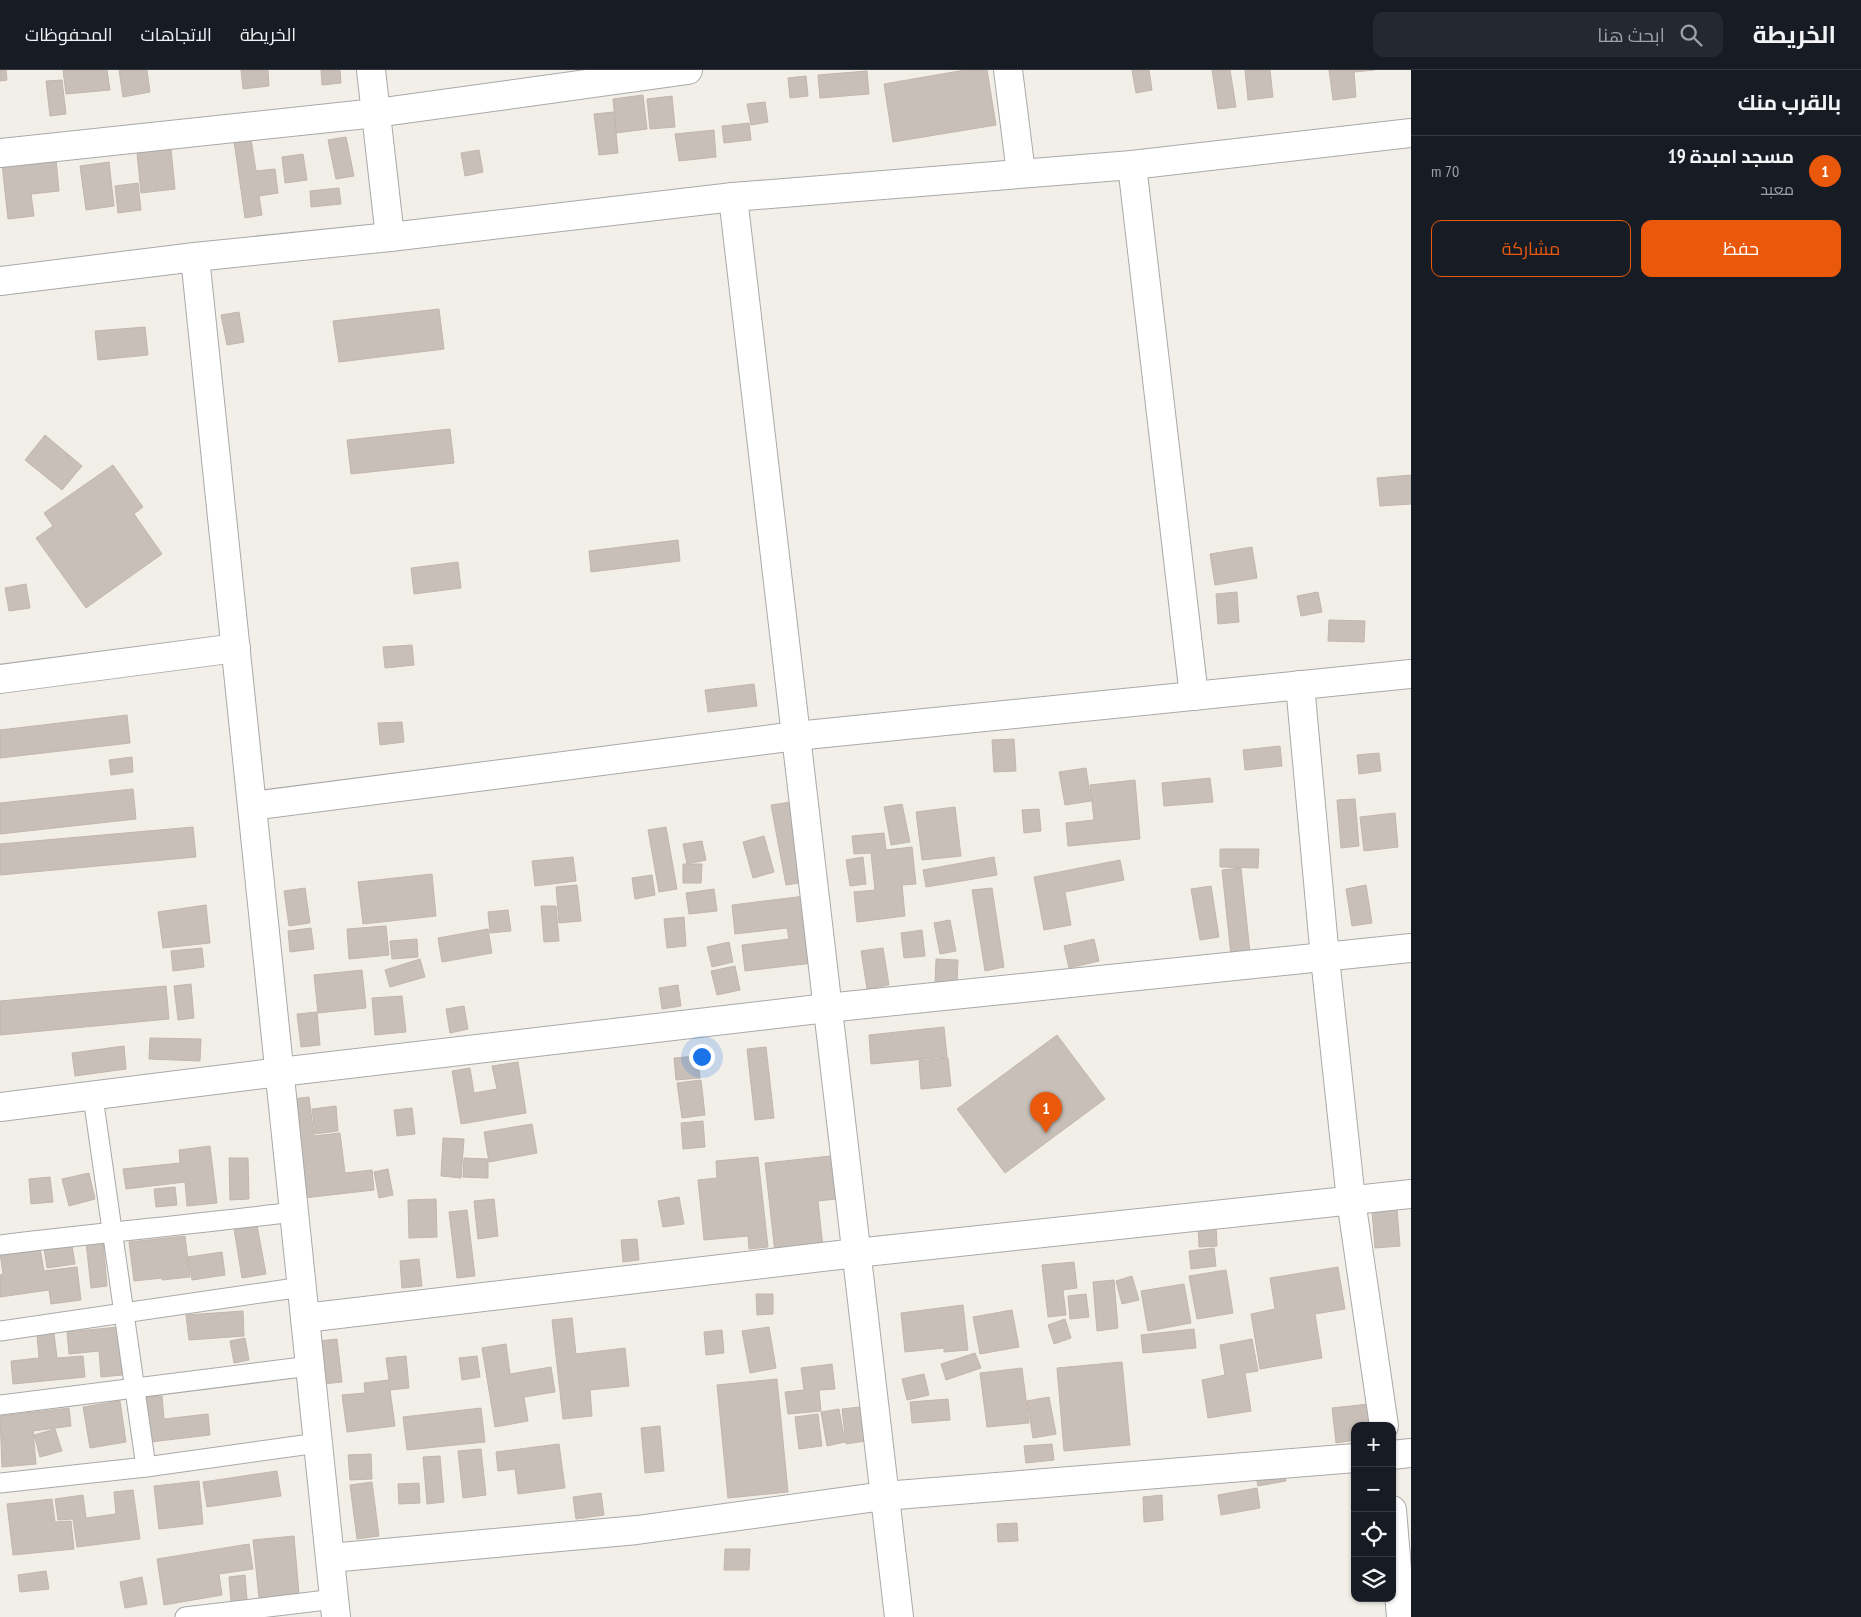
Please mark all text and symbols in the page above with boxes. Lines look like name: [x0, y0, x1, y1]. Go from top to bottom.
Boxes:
search box: [1373, 12, 1723, 57]
text: الخريطة: [1753, 19, 1836, 50]
icon: search: [1677, 21, 1705, 49]
text: المحفوظات: [25, 23, 113, 46]
text: الاتجاهات: [141, 23, 212, 46]
text: الخريطة: [240, 23, 296, 46]
text: ابحث هنا: [1597, 23, 1665, 47]
text: بالقرب منك: [1738, 89, 1841, 116]
text: مسجد امبدة 19: [1668, 144, 1794, 168]
text: 70 m: [1431, 161, 1459, 181]
text: 1: [1821, 161, 1829, 181]
text: معبد: [1760, 179, 1794, 199]
button: مشاركة: [1431, 220, 1631, 277]
button: حفظ: [1641, 220, 1841, 277]
your location: [689, 1044, 715, 1070]
pin: 1: [1030, 1092, 1062, 1133]
map controls: [1351, 1422, 1396, 1602]
button: +: [1351, 1422, 1396, 1467]
button: −: [1351, 1467, 1396, 1512]
button: locate: [1351, 1512, 1396, 1557]
button: layers: [1351, 1557, 1396, 1602]

